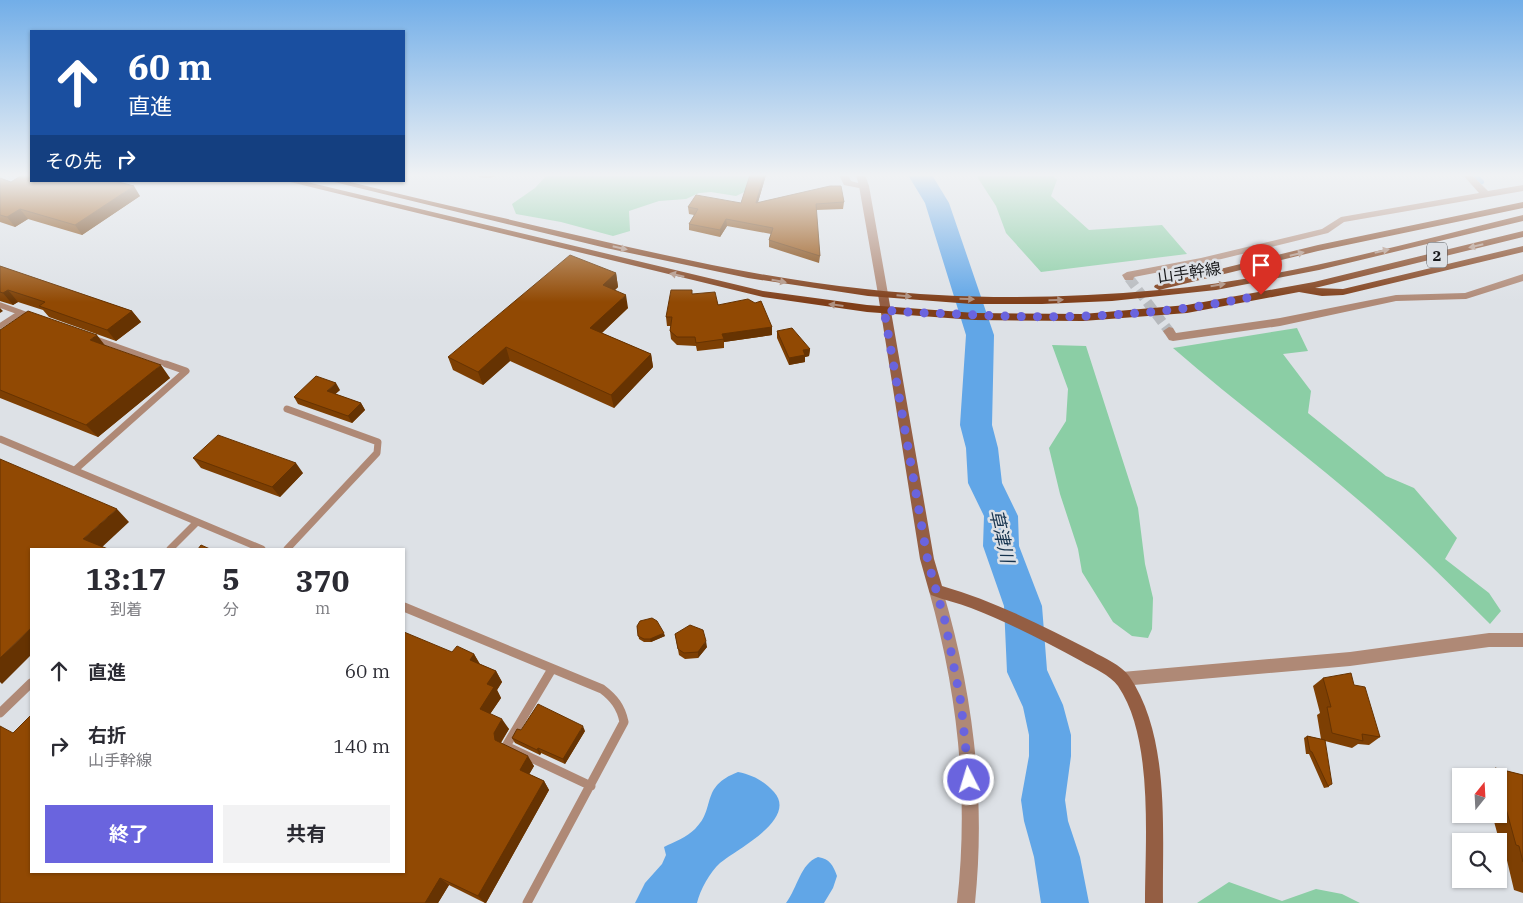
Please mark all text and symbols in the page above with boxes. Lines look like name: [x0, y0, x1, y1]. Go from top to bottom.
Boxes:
text: 60 m: [128, 44, 212, 90]
icon: ahead: [45, 50, 110, 115]
text: 直進: [128, 91, 172, 120]
icon: right: [112, 145, 140, 173]
text: その先: [45, 149, 102, 173]
road number: 2: [1427, 242, 1447, 268]
one-way arrow: [1468, 242, 1483, 250]
one-way arrow: [613, 244, 628, 252]
pin: [1240, 244, 1282, 295]
one-way arrow: [1375, 247, 1390, 255]
one-way arrow: [1289, 249, 1304, 257]
icon: arrive: [1247, 251, 1275, 279]
street label: 山手幹線: [1156, 258, 1222, 286]
one-way arrow: [669, 271, 684, 279]
one-way arrow: [772, 277, 788, 285]
one-way arrow: [1210, 281, 1226, 289]
one-way arrow: [897, 292, 913, 300]
one-way arrow: [959, 296, 975, 304]
one-way arrow: [1048, 296, 1064, 304]
one-way arrow: [828, 301, 844, 309]
water label: 草津川: [985, 507, 1020, 567]
text: 13:17: [85, 559, 167, 598]
text: 5: [222, 559, 240, 598]
text: 370: [296, 561, 350, 600]
text: m: [315, 598, 330, 618]
text: 到着: [110, 599, 142, 619]
text: 分: [223, 599, 239, 619]
icon: ahead: [45, 657, 73, 685]
text: 60 m: [345, 659, 390, 683]
text: 直進: [88, 660, 126, 684]
text: 右折: [88, 723, 126, 747]
icon: right: [45, 732, 73, 760]
text: 140 m: [333, 734, 390, 758]
text: 山手幹線: [88, 750, 152, 770]
position arrow: [942, 753, 994, 805]
north arrow: [1452, 768, 1508, 822]
map controls: [1452, 768, 1507, 888]
button: 終了: [45, 805, 213, 863]
button: 共有: [223, 805, 390, 863]
button: search: [1452, 833, 1507, 888]

